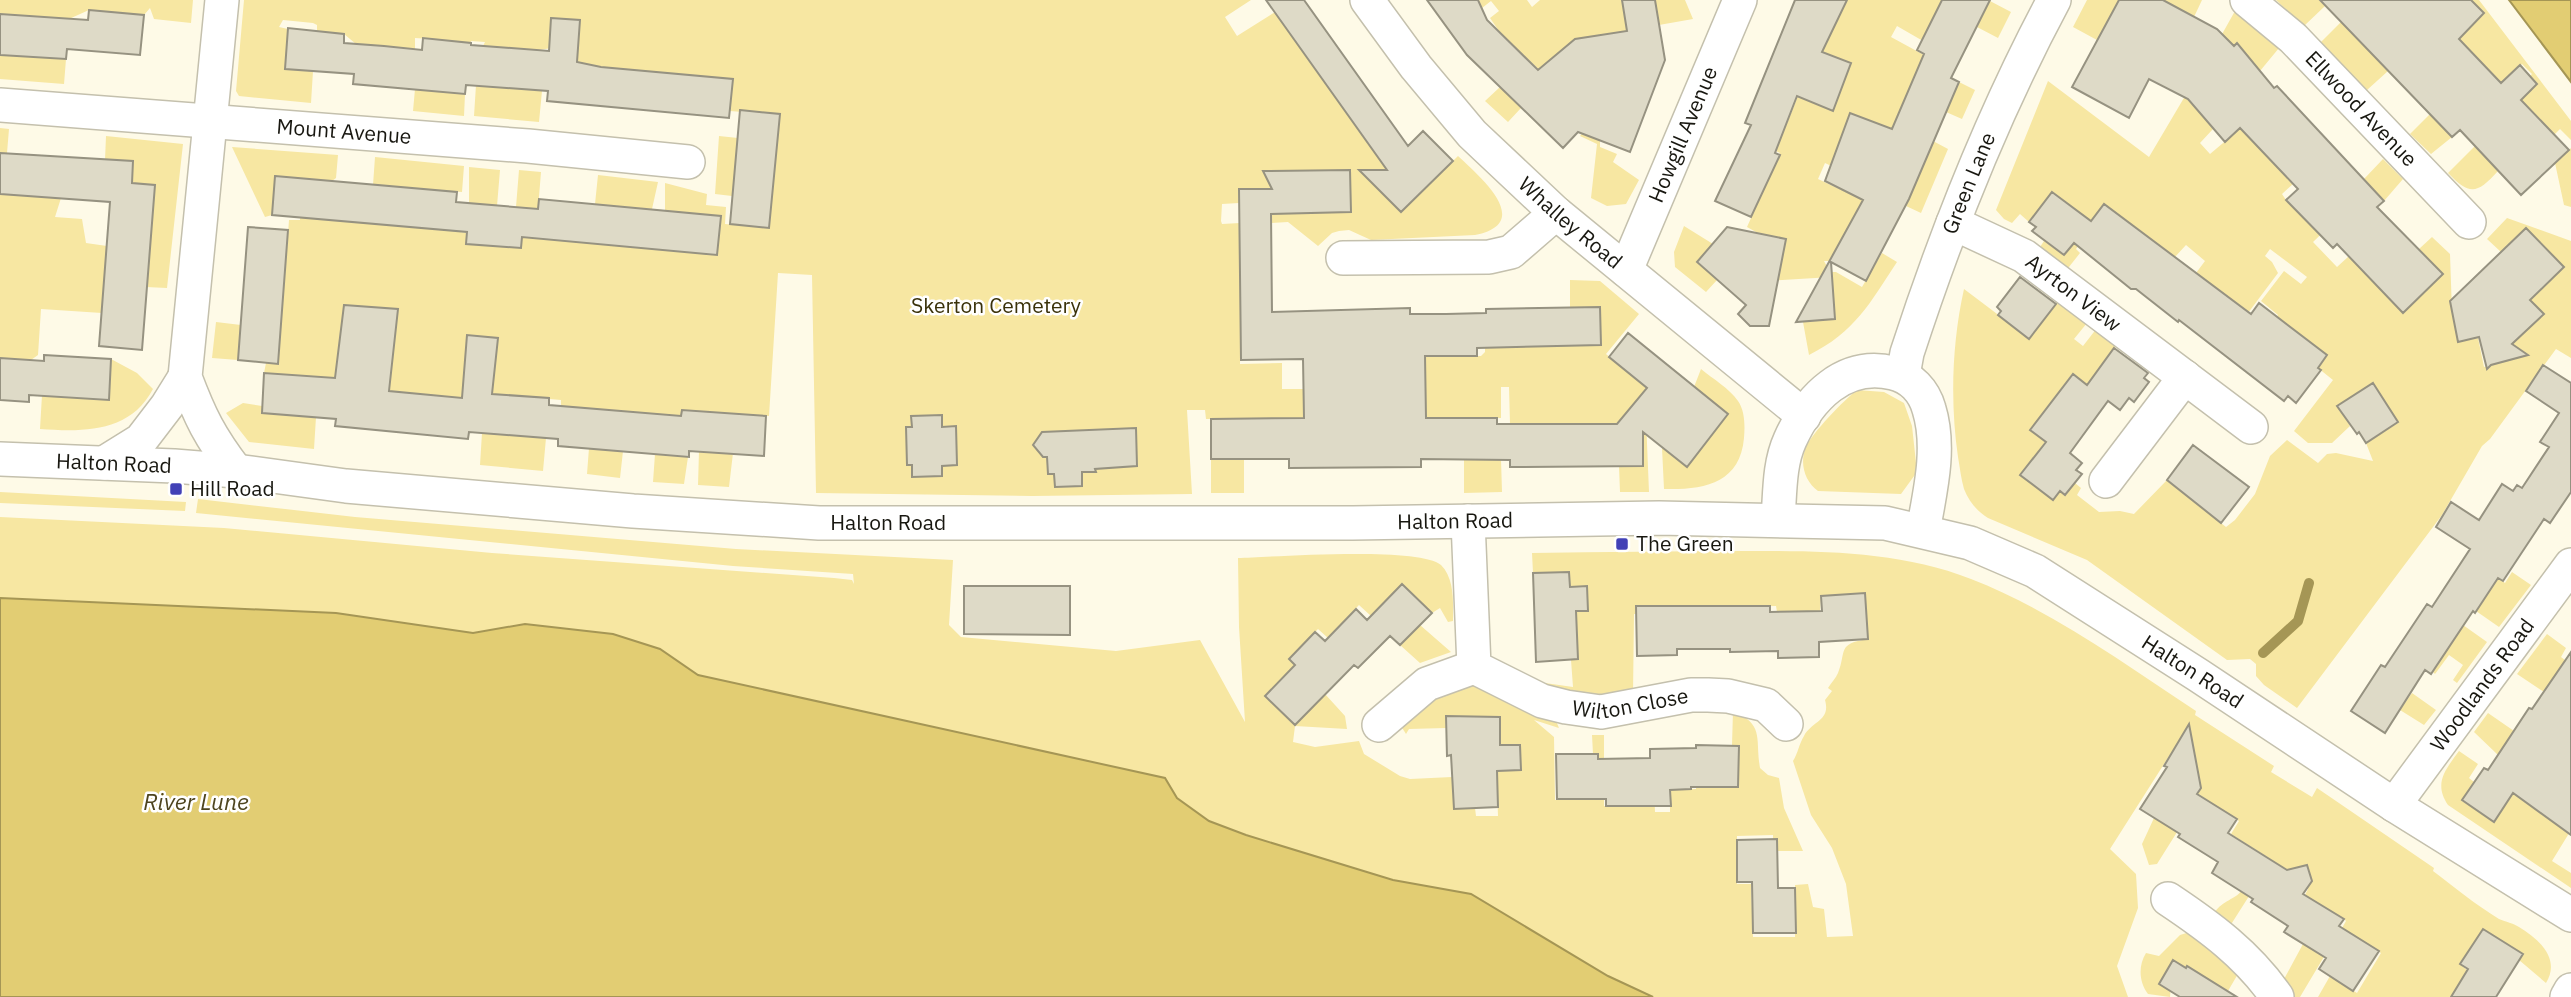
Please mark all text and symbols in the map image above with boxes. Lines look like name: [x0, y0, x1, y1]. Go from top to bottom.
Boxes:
street label: Ellwood Avenue: [2300, 44, 2424, 172]
street label: Howgill Avenue: [1641, 62, 1723, 206]
street label: Mount Avenue: [276, 112, 413, 150]
street label: Green Lane: [1935, 128, 2001, 238]
street label: Whalley Road: [1513, 170, 1629, 275]
street label: Ayrton View: [2020, 247, 2127, 338]
park label: Skerton Cemetery: [911, 291, 1081, 319]
street label: Halton Road: [55, 446, 172, 479]
place label: Hill Road: [190, 474, 275, 502]
marker: Hill Road: [168, 481, 184, 497]
street label: Halton Road: [1397, 505, 1513, 535]
street label: Halton Road: [830, 508, 946, 536]
place label: The Green: [1636, 529, 1734, 557]
marker: The Green: [1614, 536, 1630, 552]
street label: Woodlands Road: [2423, 612, 2540, 757]
street label: Halton Road: [2137, 628, 2249, 714]
street label: Wilton Close: [1570, 681, 1691, 725]
water label: River Lune: [143, 786, 249, 816]

